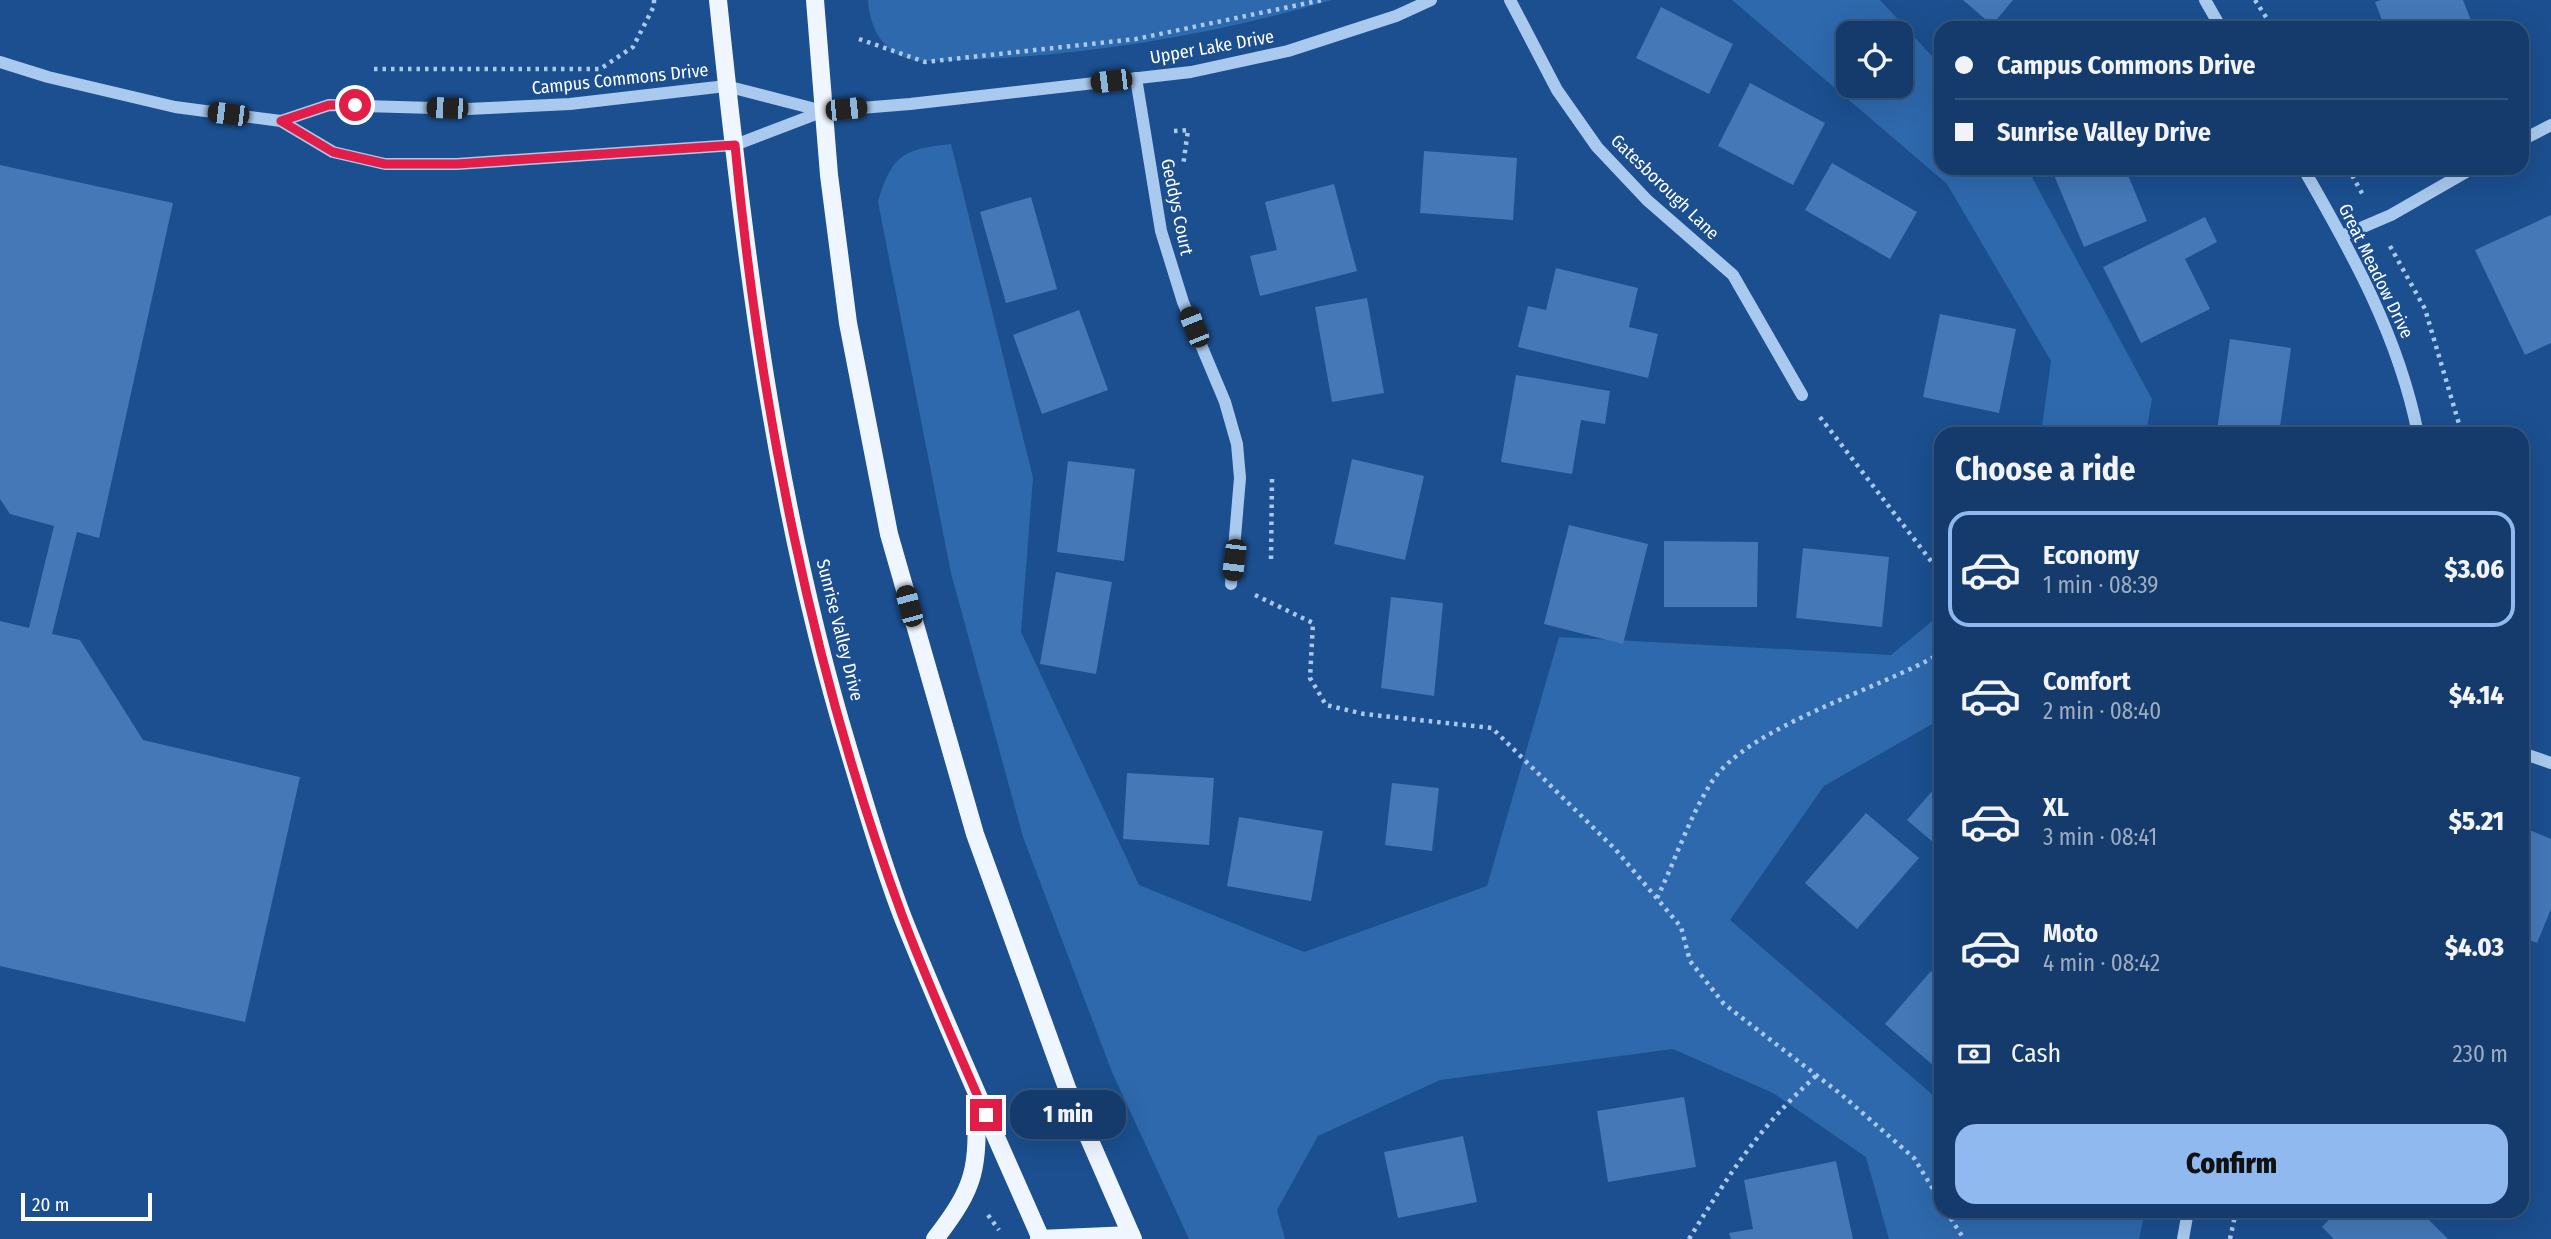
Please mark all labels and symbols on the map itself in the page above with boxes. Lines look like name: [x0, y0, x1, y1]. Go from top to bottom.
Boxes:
street label: Upper Lake Drive: [1148, 25, 1276, 69]
street label: Campus Commons Drive: [531, 59, 709, 99]
car: [1089, 68, 1134, 94]
route start: [339, 89, 371, 121]
car: [825, 96, 868, 122]
car: [426, 97, 469, 119]
car: [206, 101, 251, 127]
street label: Gatesborough Lane: [1606, 130, 1724, 244]
street label: Geddys Court: [1156, 157, 1198, 257]
street label: Great Meadow Drive: [2334, 200, 2418, 342]
car: [1177, 304, 1212, 350]
car: [1222, 538, 1247, 582]
street label: Sunrise Valley Drive: [812, 557, 868, 703]
car: [894, 583, 925, 629]
callout: 1 min: [1010, 1090, 1126, 1140]
route end: [970, 1099, 1002, 1131]
scale bar: [21, 1190, 152, 1222]

